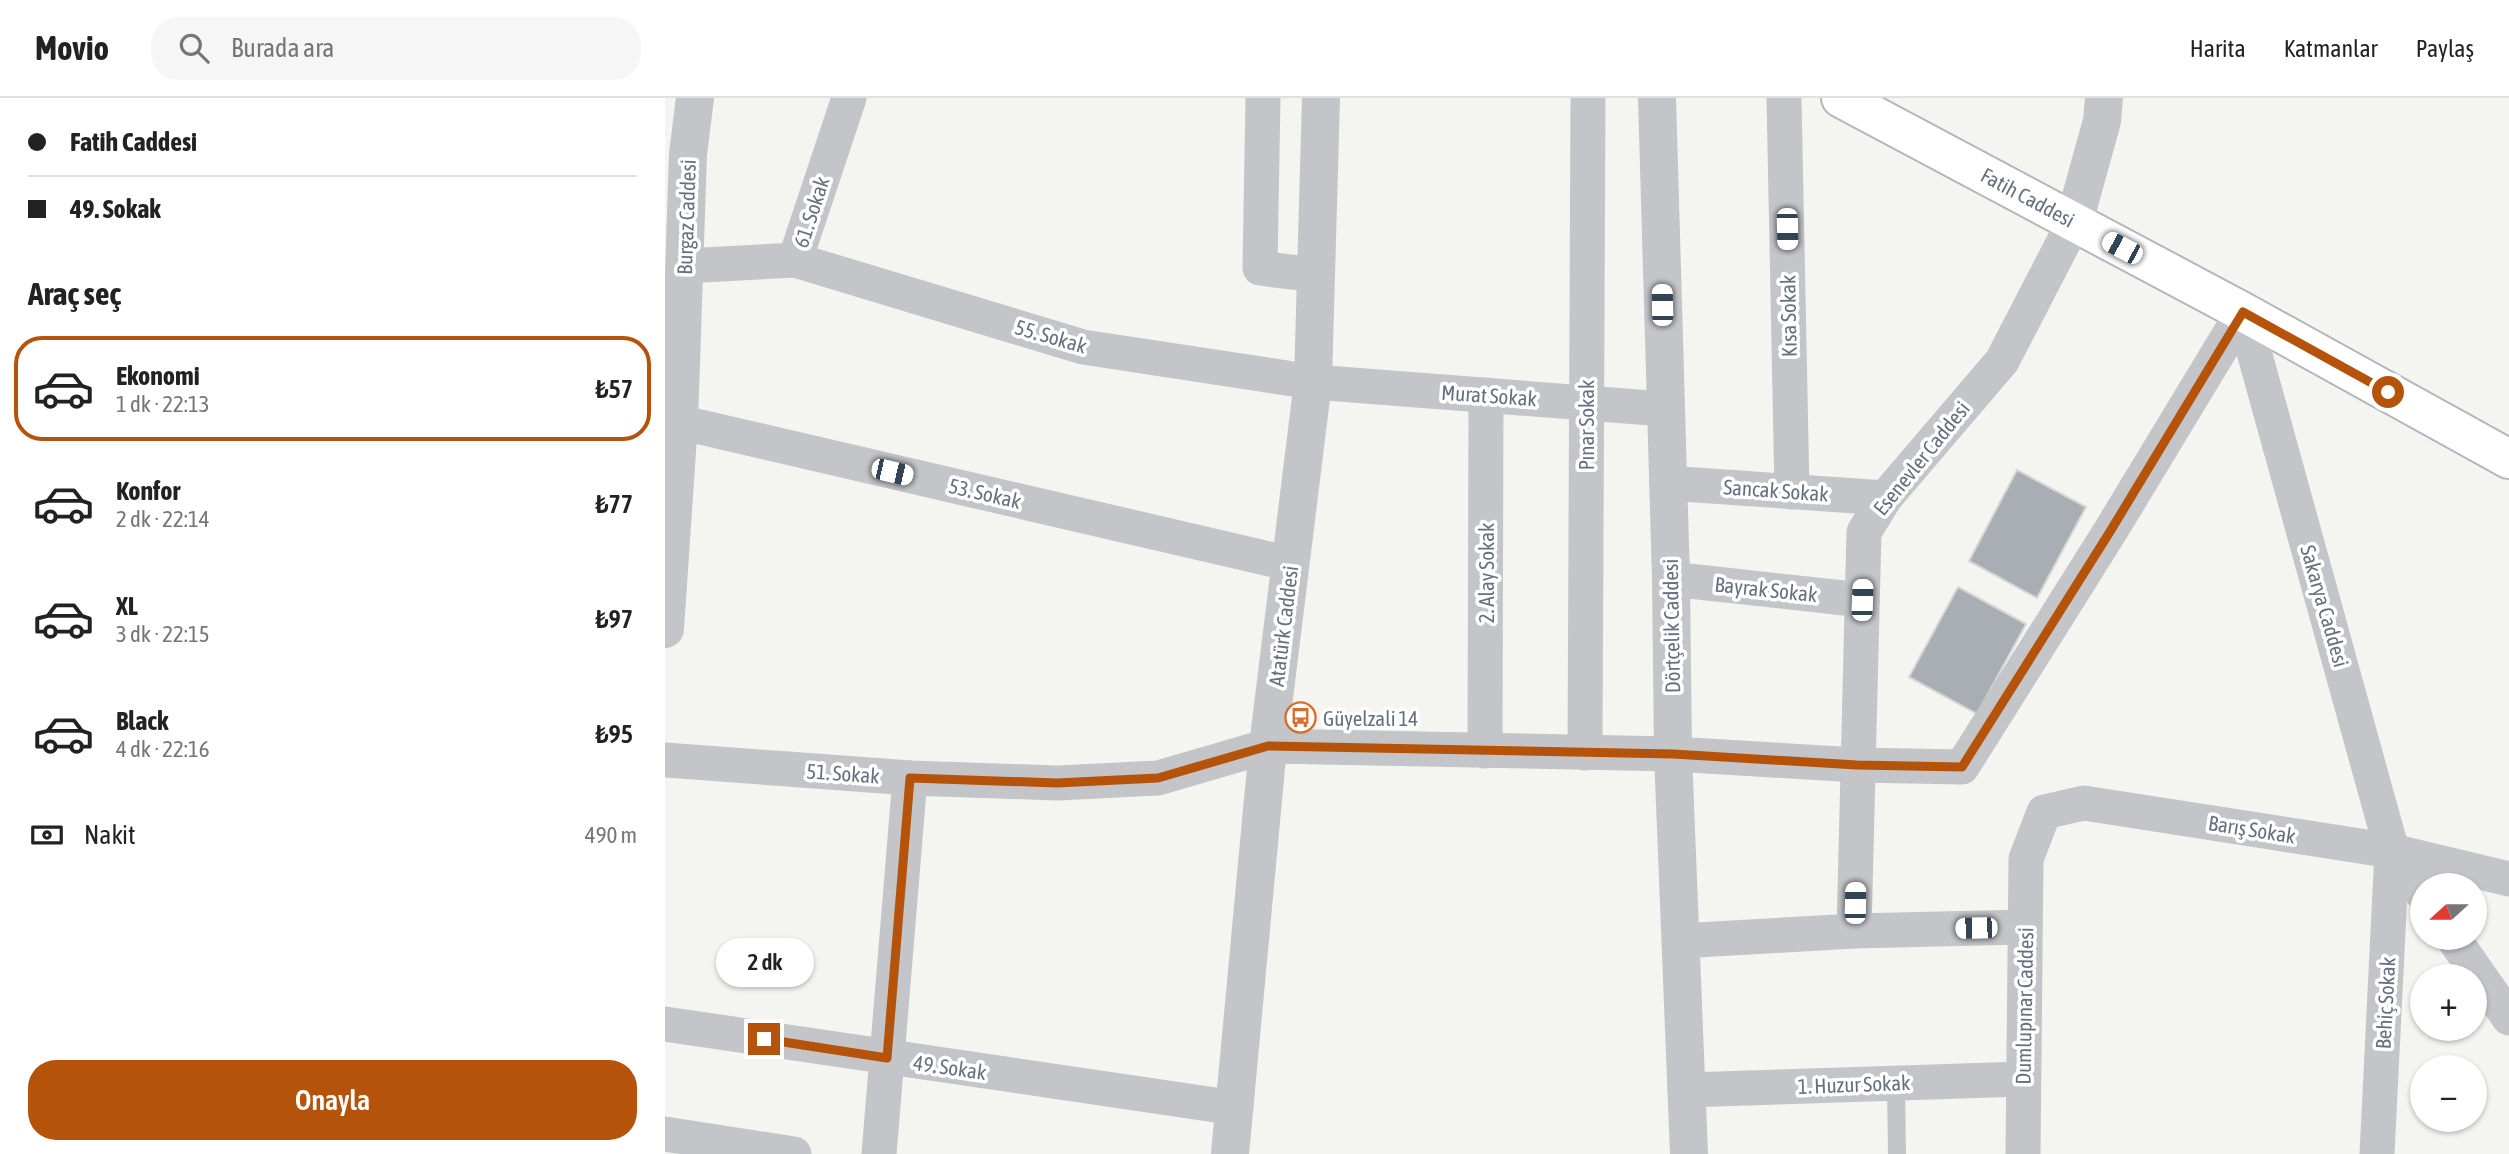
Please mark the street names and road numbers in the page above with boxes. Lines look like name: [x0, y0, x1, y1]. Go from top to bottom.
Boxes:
street label: Burgaz Caddesi: [672, 159, 700, 275]
street label: Fatih Caddesi: [1977, 162, 2079, 232]
street label: 61. Sokak: [788, 173, 834, 251]
street label: Kısa Sokak: [1775, 275, 1801, 357]
street label: 55. Sokak: [1012, 314, 1090, 358]
street label: Murat Sokak: [1440, 380, 1538, 410]
street label: Pınar Sokak: [1574, 380, 1598, 470]
street label: Esenevler Caddesi: [1868, 396, 1974, 520]
street label: 53. Sokak: [947, 473, 1023, 513]
street label: Sancak Sokak: [1723, 474, 1829, 506]
street label: 2. Alay Sokak: [1474, 523, 1498, 623]
street label: Sakarya Caddesi: [2296, 542, 2354, 670]
street label: Dörtçelik Caddesi: [1658, 559, 1684, 693]
street label: Atatürk Caddesi: [1264, 564, 1302, 688]
street label: Bayrak Sokak: [1714, 572, 1818, 606]
street label: 51. Sokak: [806, 758, 880, 788]
street label: Barış Sokak: [2207, 810, 2297, 848]
street label: Dumlupınar Caddesi: [2011, 927, 2037, 1085]
street label: Behiç Sokak: [2371, 956, 2399, 1050]
street label: 49. Sokak: [912, 1050, 988, 1084]
street label: 1. Huzur Sokak: [1797, 1070, 1911, 1098]

